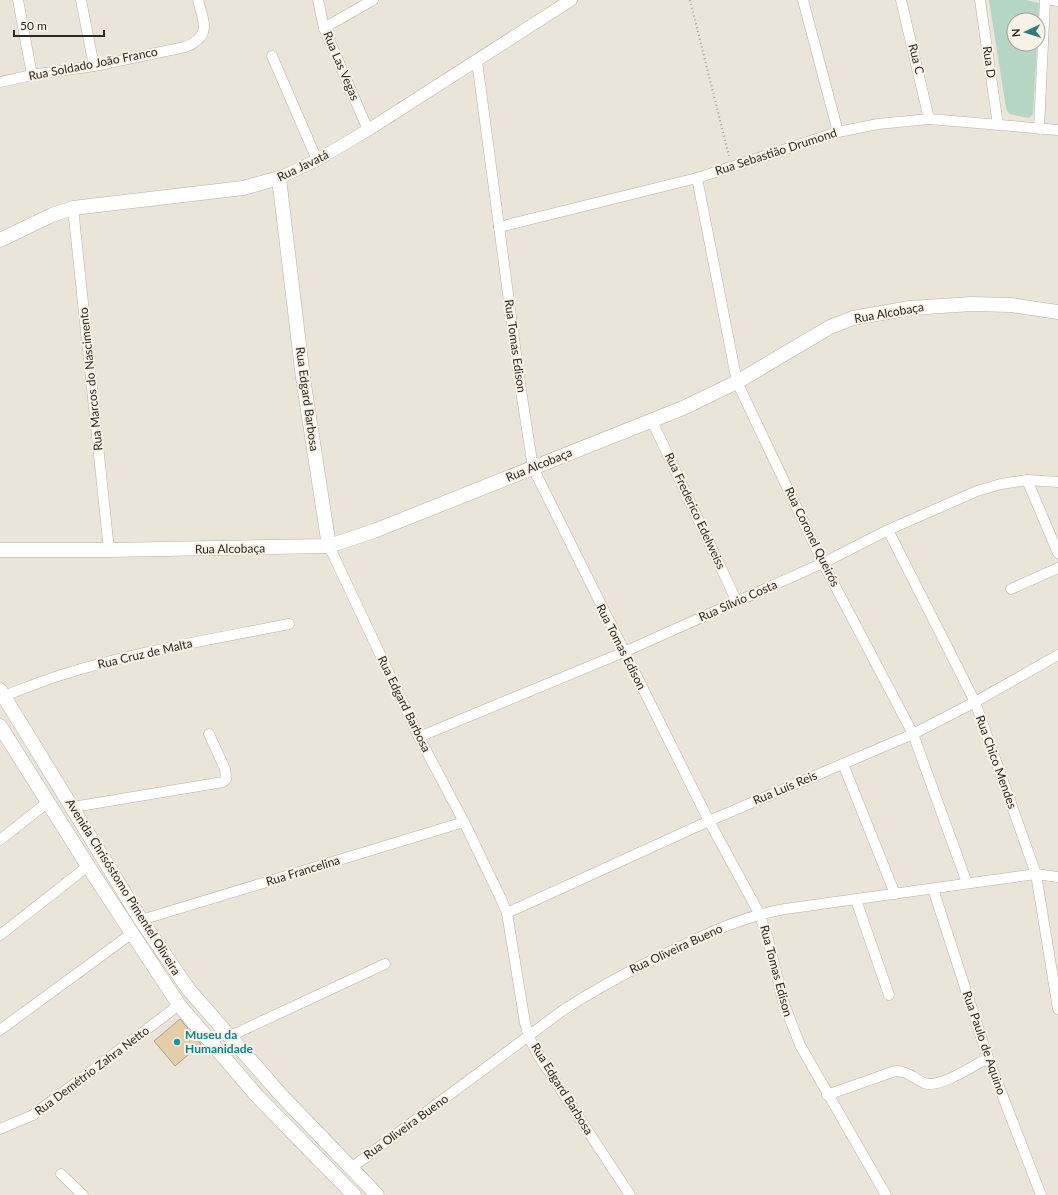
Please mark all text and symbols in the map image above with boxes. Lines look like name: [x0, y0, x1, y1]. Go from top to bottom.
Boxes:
scale bar: [14, 12, 104, 38]
north arrow: [1006, 12, 1046, 52]
text: 50 m: [20, 18, 47, 33]
text: N: [1009, 28, 1022, 37]
street label: Rua Las Vegas: [320, 29, 363, 103]
street label: Rua C: [905, 42, 928, 76]
street label: Rua Soldado João Franco: [27, 44, 159, 83]
street label: Rua D: [980, 45, 999, 79]
street label: Rua Sebastião Drumond: [713, 125, 839, 178]
street label: Rua Javatá: [275, 147, 331, 184]
street label: Rua Tomas Edison: [502, 298, 529, 394]
street label: Rua Alcobaça: [853, 299, 925, 326]
street label: Rua Marcos do Nascimento: [75, 306, 105, 451]
street label: Rua Edgard Barbosa: [293, 346, 322, 452]
street label: Rua Alcobaça: [503, 444, 574, 485]
street label: Rua Frederico Edelweiss: [662, 450, 729, 572]
street label: Rua Coronel Queirós: [782, 484, 843, 589]
street label: Rua Alcobaça: [195, 540, 265, 557]
street label: Rua Sílvio Costa: [696, 576, 779, 625]
street label: Rua Tomas Edison: [593, 601, 650, 692]
street label: Rua Cruz de Malta: [96, 635, 194, 672]
street label: Rua Edgard Barbosa: [375, 653, 434, 754]
street label: Rua Chico Mendes: [973, 713, 1020, 811]
street label: Rua Luís Reis: [750, 767, 819, 808]
street label: Avenida Chrisóstomo Pimentel Oliveira: [63, 796, 184, 978]
street label: Rua Francelina: [264, 852, 342, 889]
street label: Rua Oliveira Bueno: [627, 920, 725, 977]
street label: Rua Tomas Edison: [757, 923, 796, 1018]
street label: Rua Paulo de Aquino: [960, 989, 1009, 1097]
street label: Rua Demétrio Zahra Netto: [32, 1023, 152, 1119]
place label: Museu da Humanidade: [185, 1027, 254, 1056]
marker: Museu da Humanidade: [172, 1037, 182, 1047]
street label: Rua Edgard Barbosa: [528, 1040, 597, 1137]
street label: Rua Oliveira Bueno: [360, 1091, 451, 1162]

